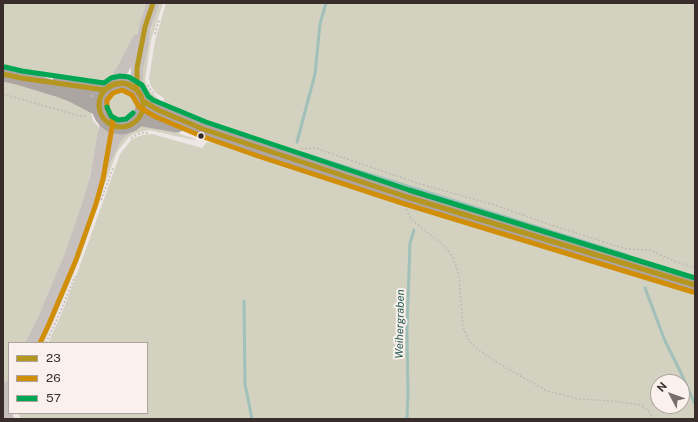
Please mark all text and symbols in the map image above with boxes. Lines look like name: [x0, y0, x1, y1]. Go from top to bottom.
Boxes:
unlabelled marker: [196, 131, 206, 141]
water label: Weihergraben: [393, 289, 407, 359]
legend: [8, 342, 148, 414]
text: 23: [46, 351, 61, 365]
text: 26: [46, 371, 61, 385]
north arrow: [650, 374, 690, 414]
text: N: [654, 380, 669, 394]
text: 57: [46, 391, 61, 405]

